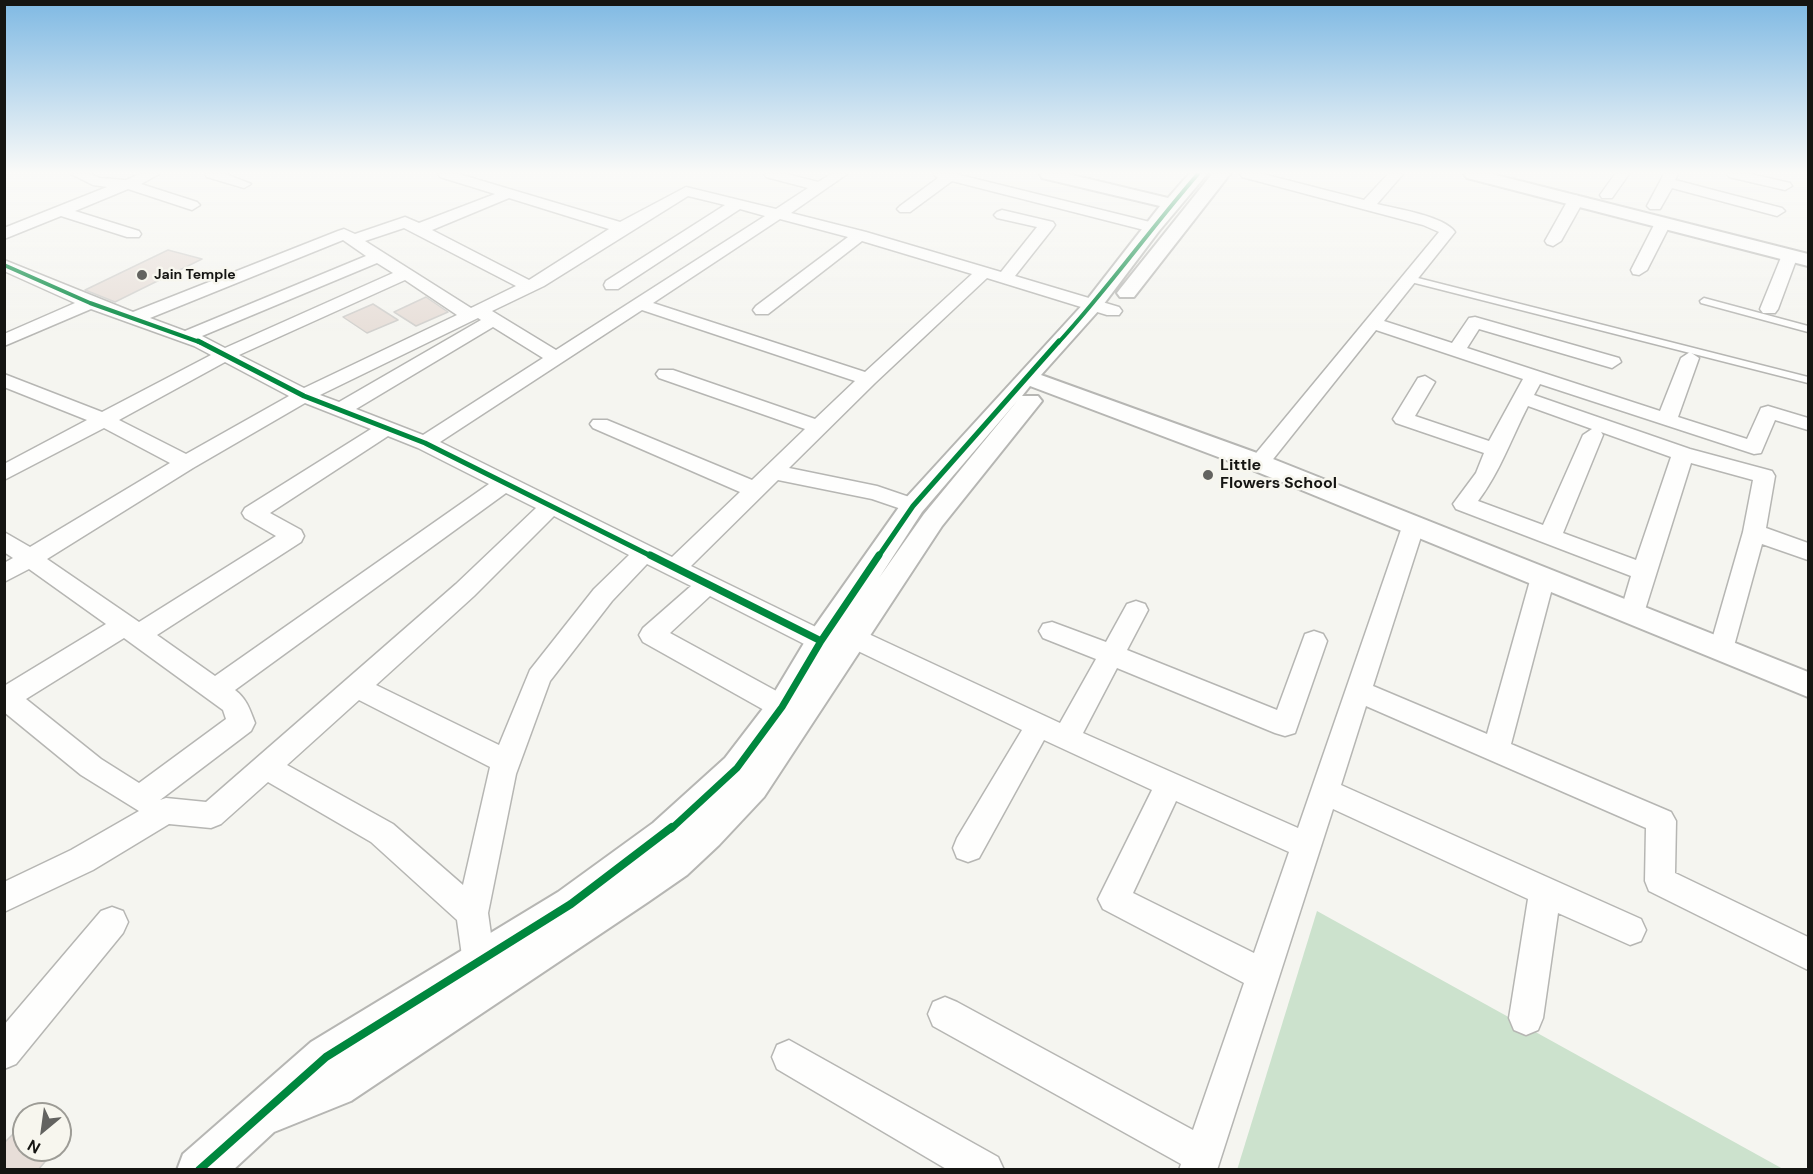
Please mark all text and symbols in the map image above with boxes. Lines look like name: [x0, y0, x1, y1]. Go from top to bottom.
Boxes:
place label: Jain Temple: [154, 267, 236, 283]
marker: Jain Temple: [135, 268, 149, 282]
place label: Little Flowers School: [1220, 456, 1337, 494]
marker: Little Flowers School: [1201, 468, 1215, 482]
north arrow: [12, 1102, 72, 1162]
text: N: [24, 1134, 44, 1158]

